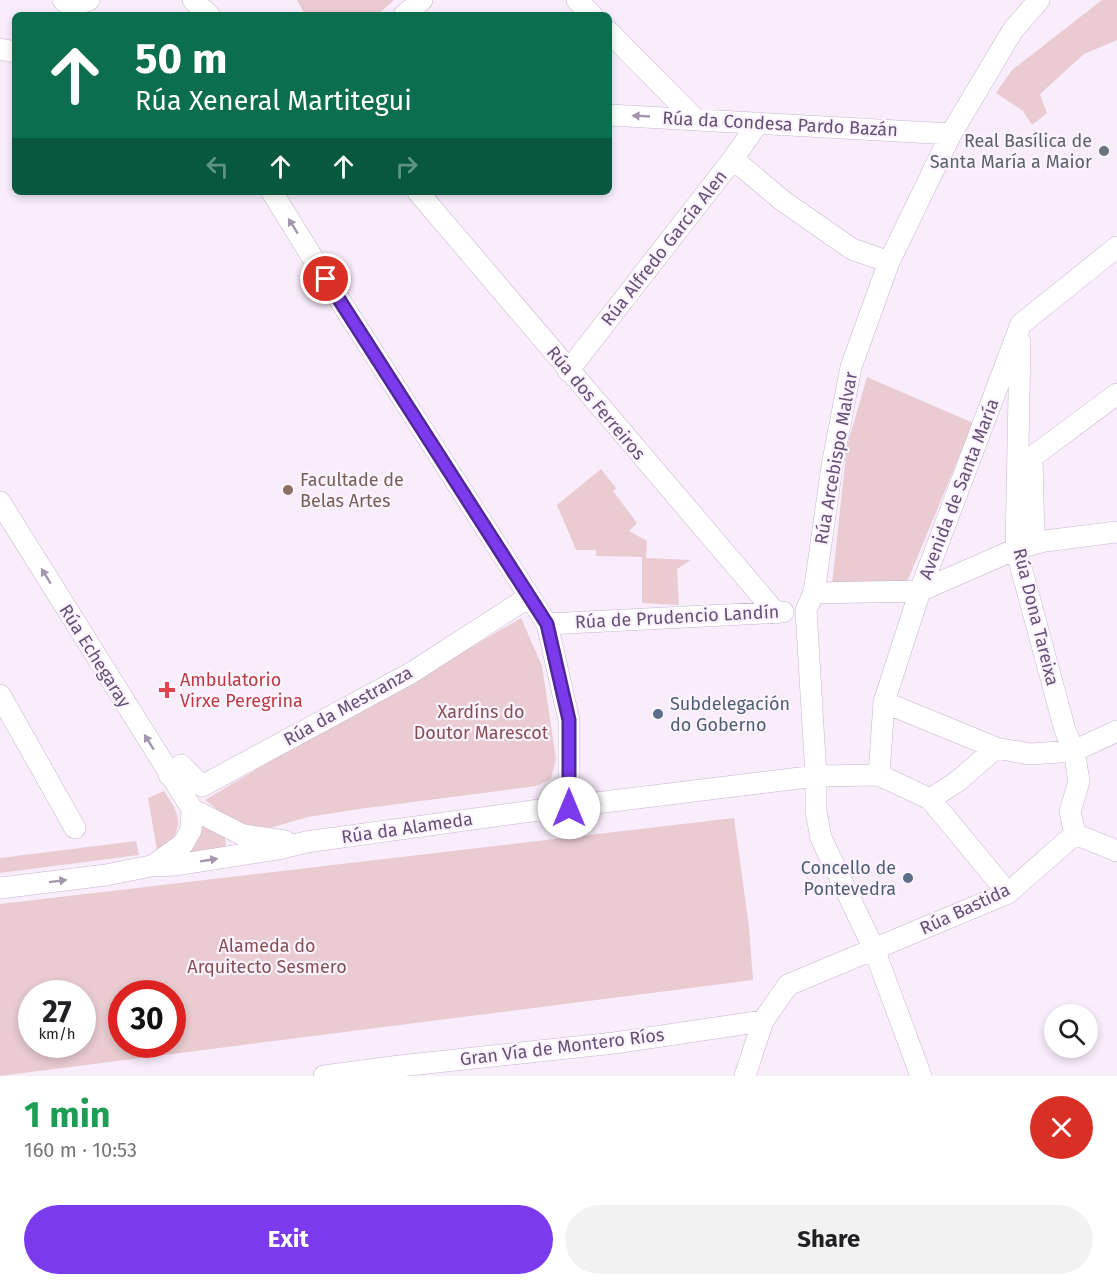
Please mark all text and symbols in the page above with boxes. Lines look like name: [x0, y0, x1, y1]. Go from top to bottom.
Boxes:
text: 50 m: [135, 34, 228, 84]
icon: ahead: [36, 36, 114, 114]
text: Rúa Xeneral Martitegui: [135, 85, 412, 117]
street label: Rúa da Condesa Pardo Bazán: [662, 107, 898, 141]
one-way arrow: [632, 112, 651, 121]
place label: Real Basílica de Santa María a Maior: [930, 130, 1092, 173]
marker: Real Basílica de Santa María a Maior: [1097, 144, 1111, 158]
icon: left: [201, 150, 234, 183]
icon: ahead: [264, 150, 297, 183]
icon: ahead: [327, 150, 360, 183]
icon: right: [390, 150, 423, 183]
street label: Rúa Alfredo García Alen: [596, 166, 732, 330]
one-way arrow: [287, 218, 298, 234]
pin: [300, 253, 351, 304]
icon: arrive: [309, 262, 342, 295]
street label: Rúa dos Ferreiros: [542, 342, 650, 464]
street label: Rúa Arcebispo Malvar: [810, 370, 862, 546]
street label: Avenida de Santa María: [914, 395, 1004, 583]
place label: Facultade de Belas Artes: [300, 469, 404, 512]
marker: Facultade de Belas Artes: [281, 483, 295, 497]
street label: Rúa Dona Tareixa: [1008, 546, 1064, 688]
one-way arrow: [41, 568, 52, 585]
street label: Rúa Echegaray: [54, 600, 136, 712]
street label: Rúa de Prudencio Landín: [574, 601, 780, 633]
street label: Rúa da Mestranza: [280, 661, 416, 751]
place label: Ambulatorio Virxe Peregrina: [180, 669, 303, 712]
marker: Ambulatorio Virxe Peregrina: [158, 681, 176, 699]
place label: Subdelegación do Goberno: [670, 693, 790, 736]
park label: Xardíns do Doutor Marescot: [414, 701, 549, 744]
marker: Subdelegación do Goberno: [651, 707, 665, 721]
one-way arrow: [143, 734, 154, 750]
position arrow: [537, 776, 601, 840]
street label: Rúa da Alameda: [340, 808, 474, 848]
one-way arrow: [200, 855, 219, 864]
place label: Concello de Pontevedra: [801, 857, 896, 900]
marker: Concello de Pontevedra: [901, 871, 915, 885]
one-way arrow: [49, 876, 68, 885]
street label: Rúa Bastida: [916, 879, 1014, 939]
park label: Alameda do Arquitecto Sesmero: [187, 935, 347, 978]
speed limit sign: 30: [108, 980, 186, 1058]
text: 27: [42, 994, 72, 1030]
map controls: [1044, 1004, 1098, 1058]
button: search: [1044, 1004, 1098, 1058]
street label: Gran Vía de Montero Ríos: [459, 1024, 665, 1070]
text: km/h: [38, 1025, 76, 1043]
text: 1 min: [24, 1093, 111, 1137]
button: close: [1030, 1096, 1093, 1159]
text: 160 m · 10:53: [24, 1138, 137, 1162]
button: Exit: [24, 1205, 553, 1274]
button: Share: [565, 1205, 1093, 1274]

